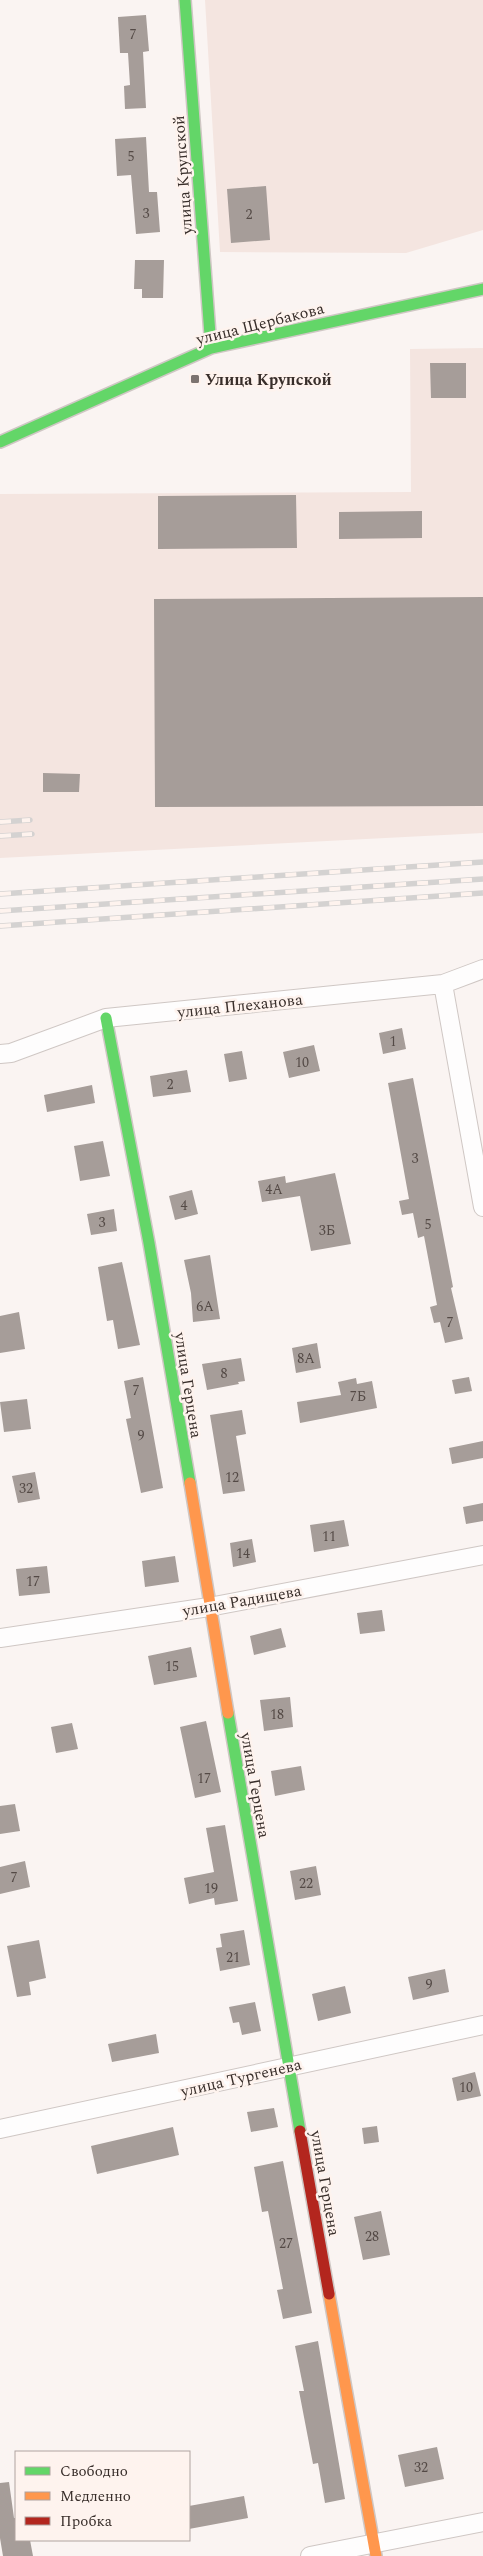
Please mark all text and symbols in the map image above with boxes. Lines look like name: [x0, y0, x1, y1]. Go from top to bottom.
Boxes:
house number: 7: [130, 24, 137, 45]
street label: улица Крупской: [167, 115, 199, 236]
house number: 5: [128, 146, 135, 167]
house number: 3: [143, 203, 150, 224]
house number: 2: [246, 204, 253, 225]
street label: улица Щербакова: [193, 296, 327, 352]
place label: Улица Крупской: [205, 368, 332, 392]
marker: Улица Крупской: [189, 373, 201, 385]
street label: улица Плеханова: [175, 987, 304, 1025]
house number: 1: [390, 1031, 397, 1052]
house number: 10: [295, 1052, 309, 1073]
house number: 2: [167, 1074, 174, 1095]
house number: 3: [412, 1148, 419, 1169]
house number: 4А: [265, 1179, 283, 1200]
house number: 4: [181, 1195, 188, 1216]
house number: 3: [99, 1212, 106, 1233]
house number: 5: [425, 1214, 432, 1235]
house number: 3Б: [319, 1220, 335, 1241]
house number: 6А: [196, 1296, 214, 1317]
house number: 7: [447, 1312, 454, 1333]
street label: улица Герцена: [168, 1329, 208, 1440]
house number: 8А: [297, 1348, 315, 1369]
house number: 8: [221, 1363, 228, 1384]
house number: 7: [133, 1380, 140, 1401]
house number: 7Б: [350, 1386, 366, 1407]
house number: 9: [138, 1425, 145, 1446]
house number: 12: [225, 1467, 239, 1488]
house number: 32: [19, 1478, 33, 1499]
house number: 11: [322, 1526, 336, 1547]
house number: 14: [236, 1543, 250, 1564]
house number: 17: [26, 1571, 40, 1592]
street label: улица Радищева: [180, 1579, 304, 1623]
house number: 15: [165, 1656, 179, 1677]
house number: 18: [270, 1704, 284, 1725]
street label: улица Герцена: [234, 1729, 276, 1840]
house number: 17: [197, 1768, 211, 1789]
house number: 7: [11, 1867, 18, 1888]
house number: 22: [299, 1873, 313, 1894]
house number: 19: [204, 1878, 218, 1899]
house number: 21: [226, 1947, 240, 1968]
house number: 9: [426, 1974, 433, 1995]
street label: улица Тургенева: [178, 2052, 304, 2104]
house number: 10: [459, 2077, 473, 2098]
street label: улица Герцена: [304, 2127, 346, 2238]
house number: 28: [365, 2226, 379, 2247]
house number: 27: [279, 2233, 293, 2254]
legend: [15, 2451, 190, 2541]
house number: 32: [414, 2457, 428, 2478]
text: Свободно: [60, 2460, 128, 2483]
text: Медленно: [60, 2485, 131, 2508]
text: Пробка: [60, 2510, 113, 2533]

